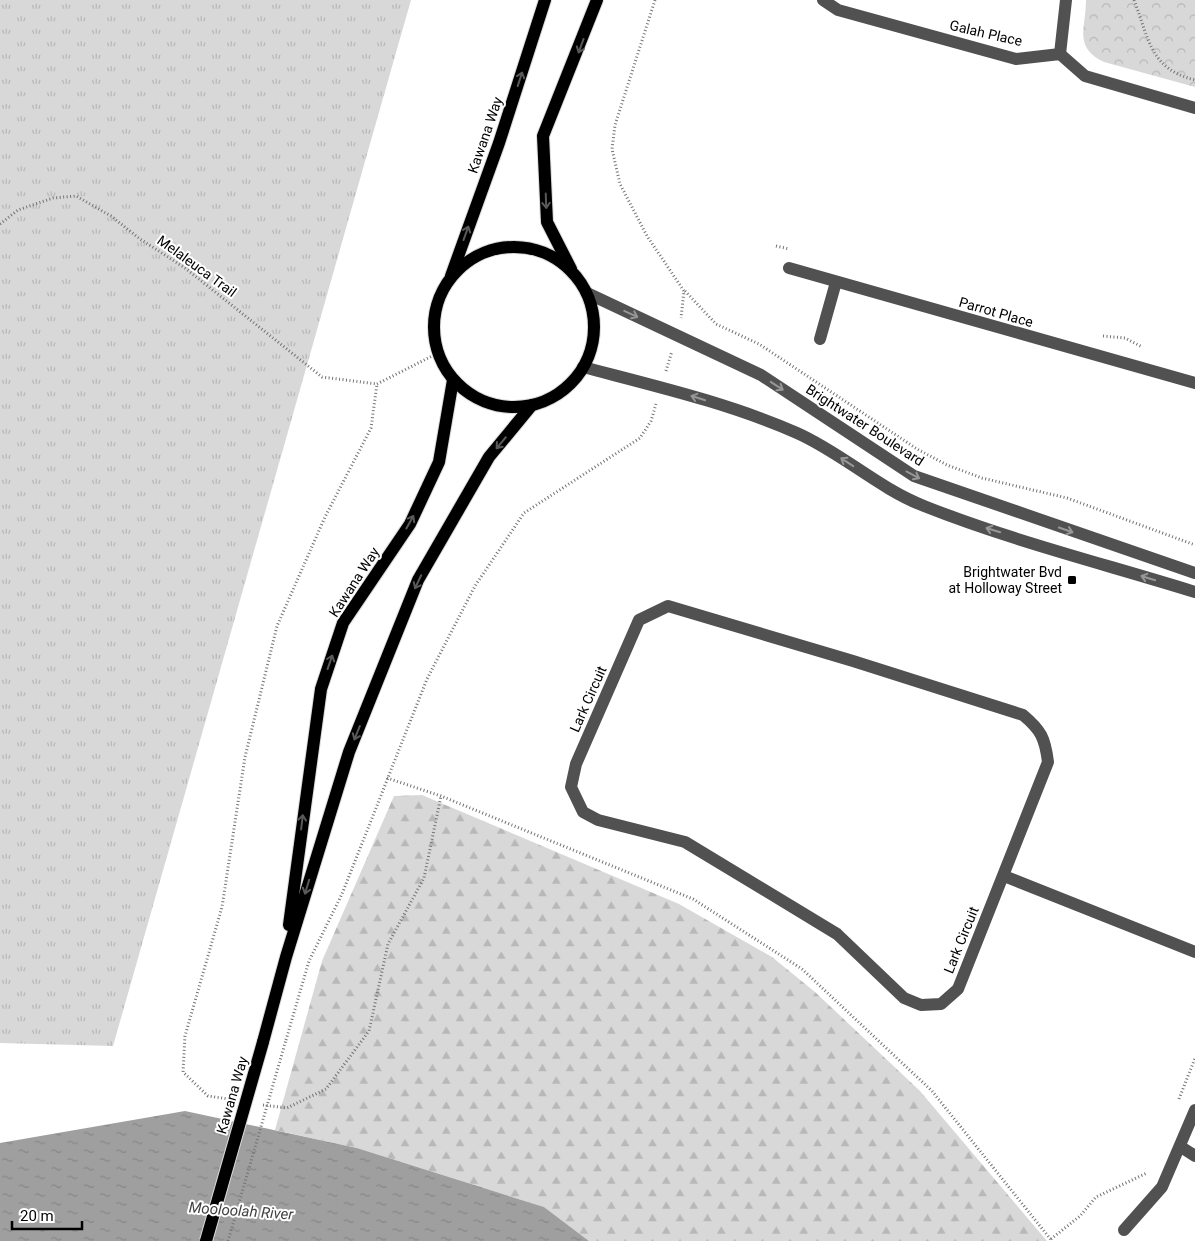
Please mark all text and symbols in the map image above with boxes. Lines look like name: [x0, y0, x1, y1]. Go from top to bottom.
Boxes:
street label: Galah Place: [948, 17, 1024, 49]
one-way arrow: [575, 38, 585, 53]
one-way arrow: [516, 72, 525, 88]
street label: Kawana Way: [464, 94, 506, 175]
one-way arrow: [541, 193, 550, 209]
one-way arrow: [462, 225, 471, 241]
street label: Melaleuca Trail: [154, 232, 240, 300]
street label: Parrot Place: [957, 294, 1035, 330]
one-way arrow: [623, 310, 638, 319]
one-way arrow: [770, 380, 784, 391]
street label: Brightwater Boulevard: [803, 381, 927, 469]
one-way arrow: [690, 393, 706, 403]
one-way arrow: [495, 436, 506, 449]
one-way arrow: [840, 457, 854, 467]
one-way arrow: [905, 470, 919, 480]
one-way arrow: [406, 515, 415, 530]
one-way arrow: [985, 525, 1001, 535]
one-way arrow: [1057, 525, 1073, 535]
street label: Kawana Way: [326, 544, 383, 620]
place label: Brightwater Bvd at Holloway Street: [949, 564, 1062, 596]
one-way arrow: [1141, 572, 1157, 582]
one-way arrow: [412, 574, 422, 589]
marker: Brightwater Bvd at Holloway Street: [1066, 574, 1078, 586]
one-way arrow: [326, 655, 335, 671]
street label: Lark Circuit: [566, 663, 610, 735]
one-way arrow: [352, 725, 361, 740]
one-way arrow: [297, 814, 307, 830]
one-way arrow: [302, 879, 312, 895]
street label: Lark Circuit: [940, 904, 982, 976]
street label: Kawana Way: [213, 1054, 251, 1136]
scale bar: [12, 1198, 82, 1230]
water label: Mooloolah River: [188, 1198, 295, 1224]
text: 20 m: [20, 1207, 54, 1225]

